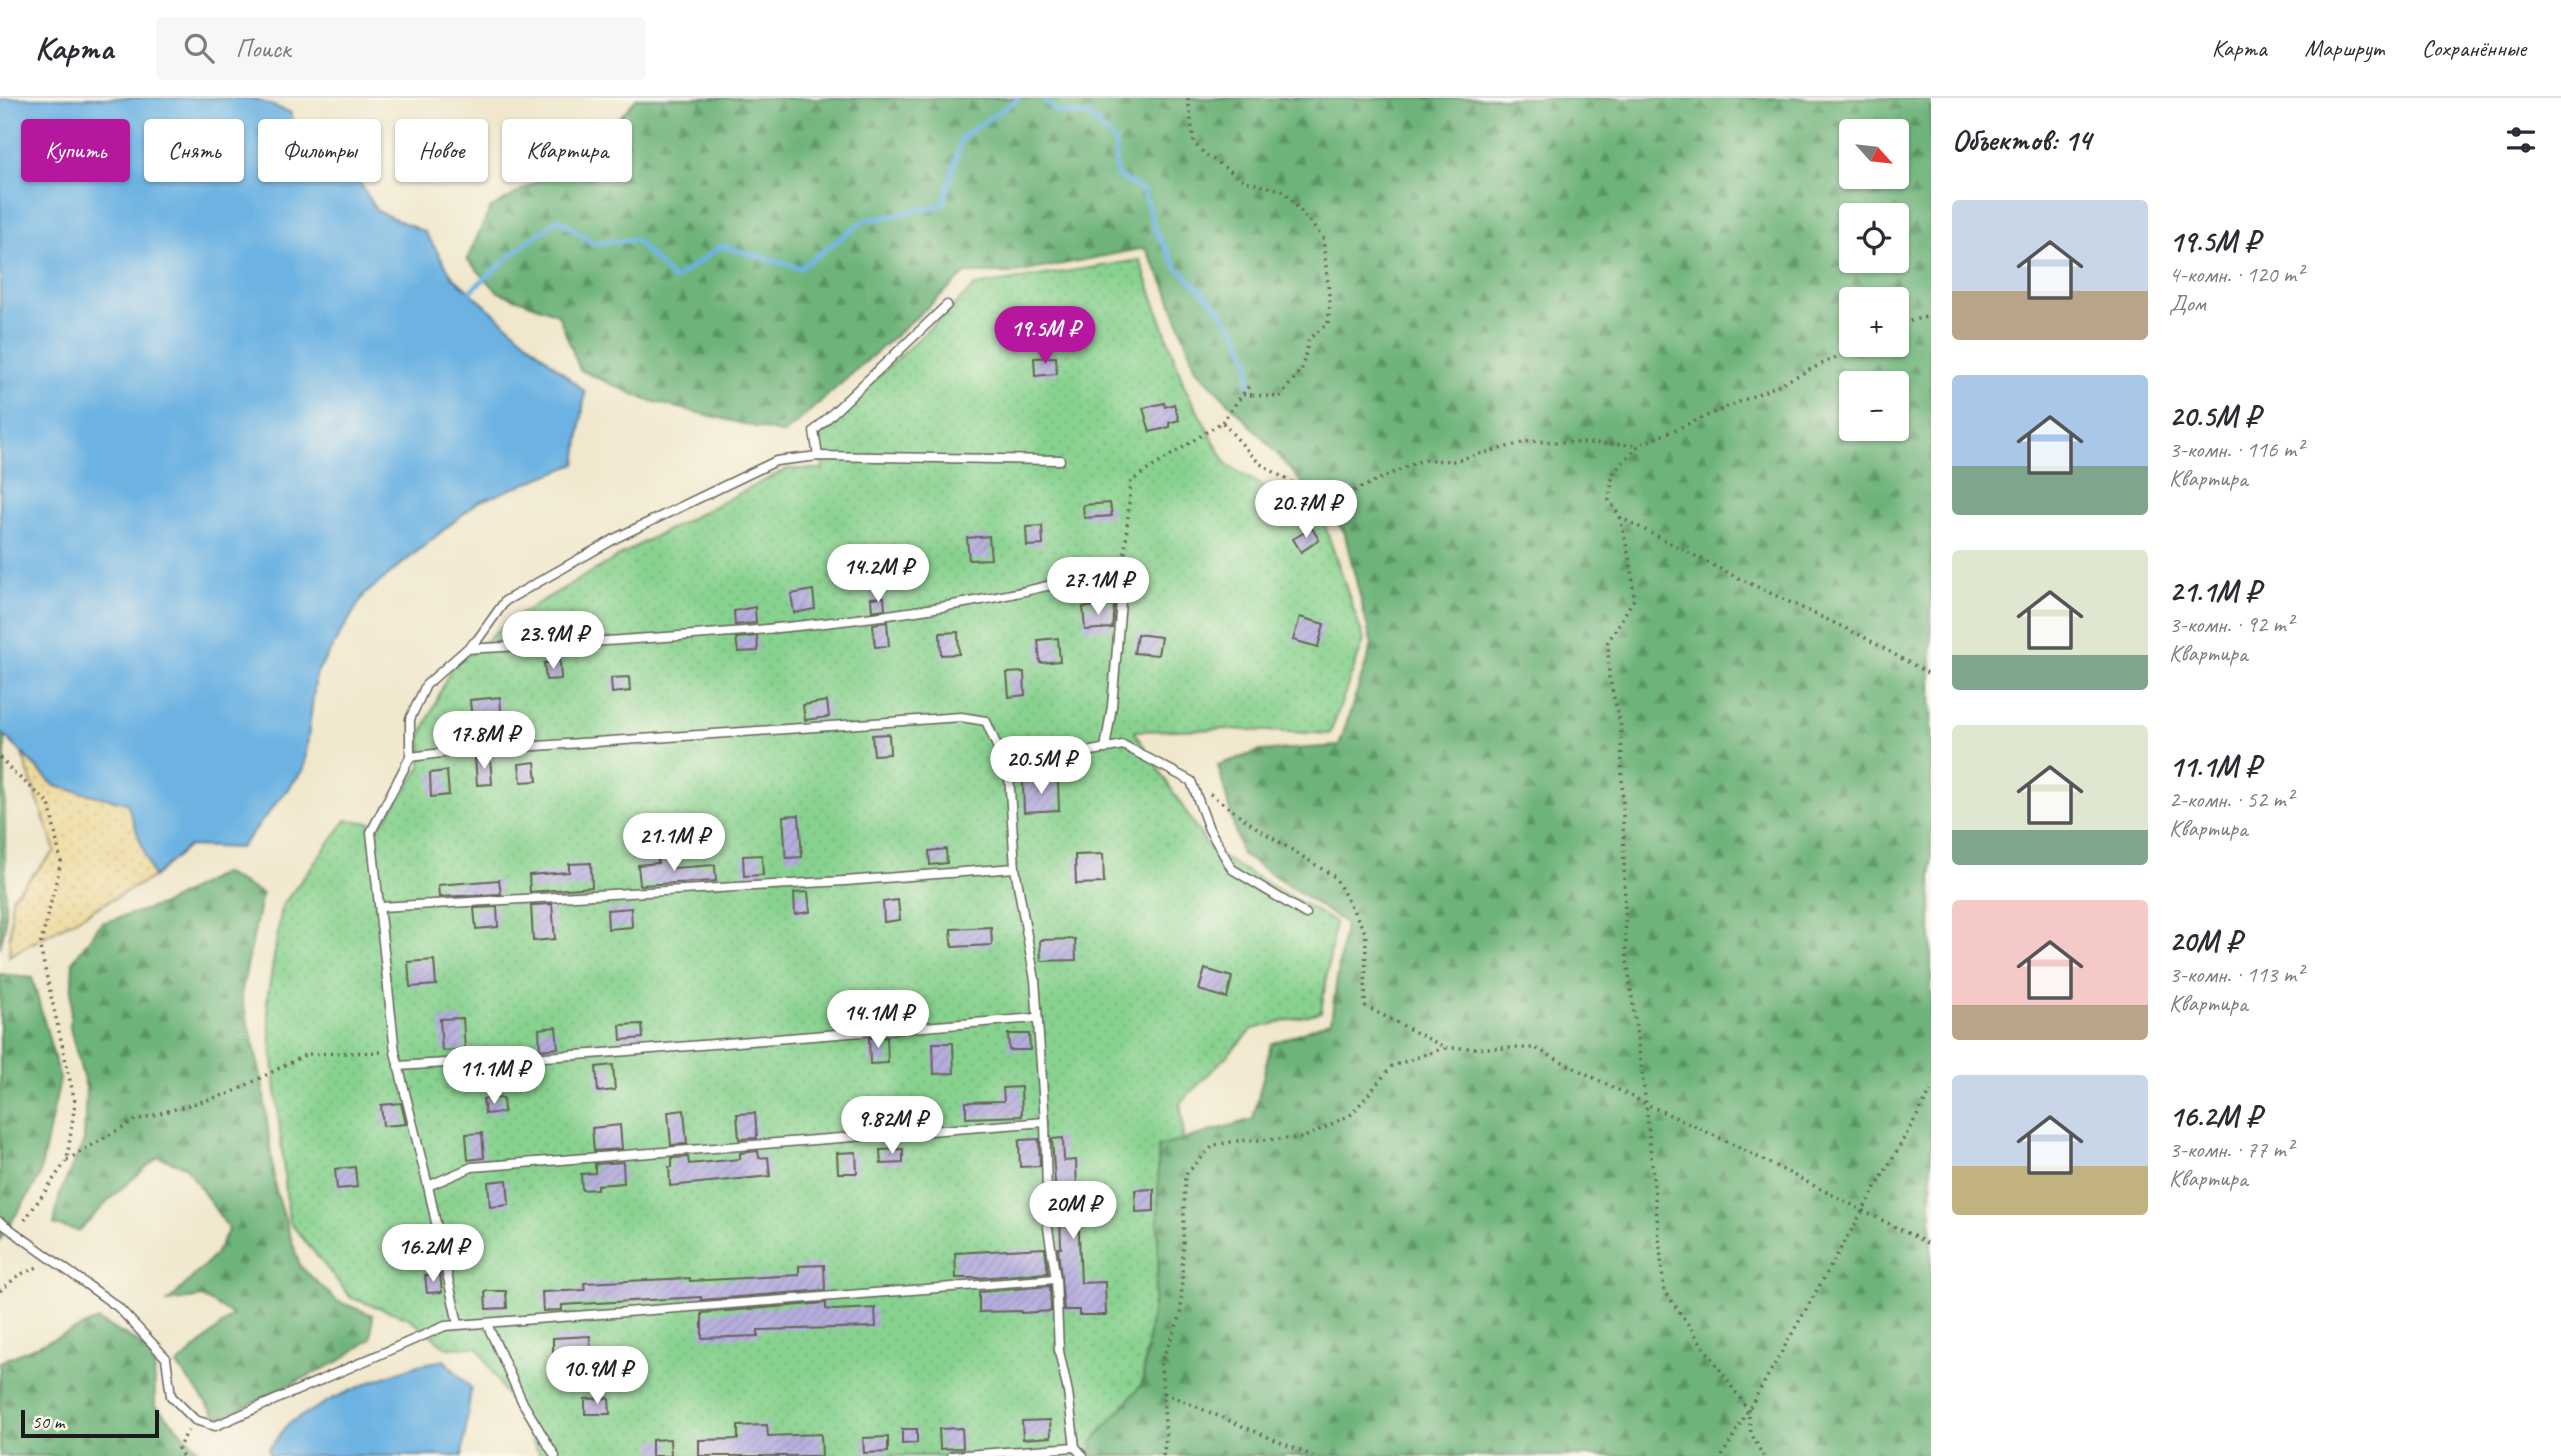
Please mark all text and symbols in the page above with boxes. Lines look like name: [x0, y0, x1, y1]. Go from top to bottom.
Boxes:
search box: [156, 17, 646, 80]
text: Карта: [35, 27, 114, 69]
icon: search: [180, 29, 218, 67]
text: Поиск: [236, 32, 290, 65]
text: Карта: [2212, 33, 2267, 63]
text: Маршрут: [2305, 33, 2384, 63]
text: Сохранённые: [2422, 33, 2526, 63]
chip: Купить: [21, 119, 130, 182]
chip: Снять: [144, 119, 244, 182]
chip: Фильтры: [258, 119, 381, 182]
chip: Новое: [395, 119, 488, 182]
chip: Квартира: [502, 119, 632, 182]
north arrow: [1839, 119, 1909, 189]
map controls: [1839, 119, 1909, 441]
text: Объектов: 14: [1952, 121, 2091, 159]
icon: filters: [2502, 121, 2540, 159]
button: locate: [1839, 203, 1909, 273]
text: 19.5M ₽: [2169, 222, 2259, 260]
icon: home: [2008, 228, 2092, 312]
text: 4-комн. · 120 m²: [2169, 260, 2303, 289]
button: +: [1839, 287, 1909, 357]
text: Дом: [2169, 289, 2206, 318]
pin: 19.5M ₽: [980, 306, 1110, 366]
text: 19.5M ₽: [1010, 314, 1080, 343]
button: −: [1839, 371, 1909, 441]
text: 20.5M ₽: [2169, 397, 2260, 435]
icon: home: [2008, 403, 2092, 487]
text: 3-комн. · 116 m²: [2169, 435, 2303, 464]
text: Квартира: [2169, 464, 2247, 493]
pin: 20.7M ₽: [1241, 480, 1371, 540]
text: 20.7M ₽: [1271, 488, 1341, 517]
pin: 14.2M ₽: [813, 545, 943, 604]
text: 14.2M ₽: [843, 552, 913, 581]
pin: 27.1M ₽: [1033, 558, 1163, 617]
text: 27.1M ₽: [1063, 565, 1133, 594]
text: 21.1M ₽: [2169, 572, 2260, 610]
icon: home: [2008, 578, 2092, 662]
text: 3-комн. · 92 m²: [2169, 610, 2293, 639]
pin: 23.9M ₽: [488, 612, 618, 671]
text: 23.9M ₽: [518, 619, 588, 648]
text: Квартира: [2169, 639, 2247, 668]
pin: 17.8M ₽: [419, 712, 549, 771]
text: 17.8M ₽: [449, 719, 519, 748]
pin: 20.5M ₽: [976, 736, 1106, 796]
text: 20.5M ₽: [1006, 744, 1076, 773]
text: 11.1M ₽: [2169, 747, 2260, 785]
icon: home: [2008, 753, 2092, 837]
text: 2-комн. · 52 m²: [2169, 785, 2293, 814]
pin: 21.1M ₽: [609, 814, 739, 873]
text: Квартира: [2169, 814, 2247, 843]
text: 21.1M ₽: [639, 821, 709, 850]
text: 20M ₽: [2169, 922, 2241, 960]
icon: home: [2008, 928, 2092, 1012]
text: 3-комн. · 113 m²: [2169, 960, 2303, 989]
text: Квартира: [2169, 989, 2247, 1018]
pin: 14.1M ₽: [813, 990, 943, 1050]
text: 14.1M ₽: [843, 998, 913, 1027]
pin: 11.1M ₽: [429, 1046, 559, 1106]
text: 11.1M ₽: [459, 1054, 529, 1083]
pin: 9.82M ₽: [827, 1096, 957, 1156]
text: 16.2M ₽: [2169, 1097, 2261, 1135]
icon: home: [2008, 1103, 2092, 1187]
text: 9.82M ₽: [857, 1104, 927, 1133]
text: 3-комн. · 77 m²: [2169, 1135, 2293, 1164]
text: Квартира: [2169, 1164, 2247, 1193]
pin: 20M ₽: [1024, 1182, 1122, 1241]
text: 20M ₽: [1046, 1189, 1100, 1218]
pin: 16.2M ₽: [368, 1224, 498, 1284]
text: 16.2M ₽: [398, 1232, 468, 1261]
pin: 10.9M ₽: [532, 1346, 662, 1406]
text: 10.9M ₽: [562, 1354, 632, 1383]
scale bar: [21, 1407, 159, 1439]
text: 50 m: [32, 1410, 64, 1434]

